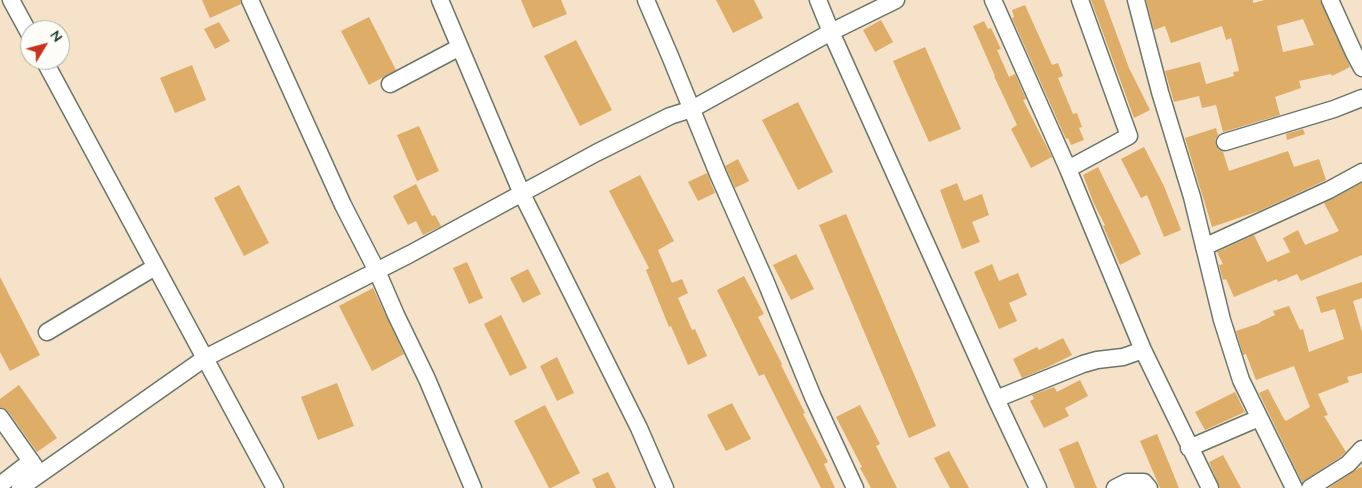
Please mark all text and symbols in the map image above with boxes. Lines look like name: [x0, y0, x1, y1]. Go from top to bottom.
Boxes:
north arrow: [20, 20, 70, 70]
text: N: [46, 27, 67, 46]

